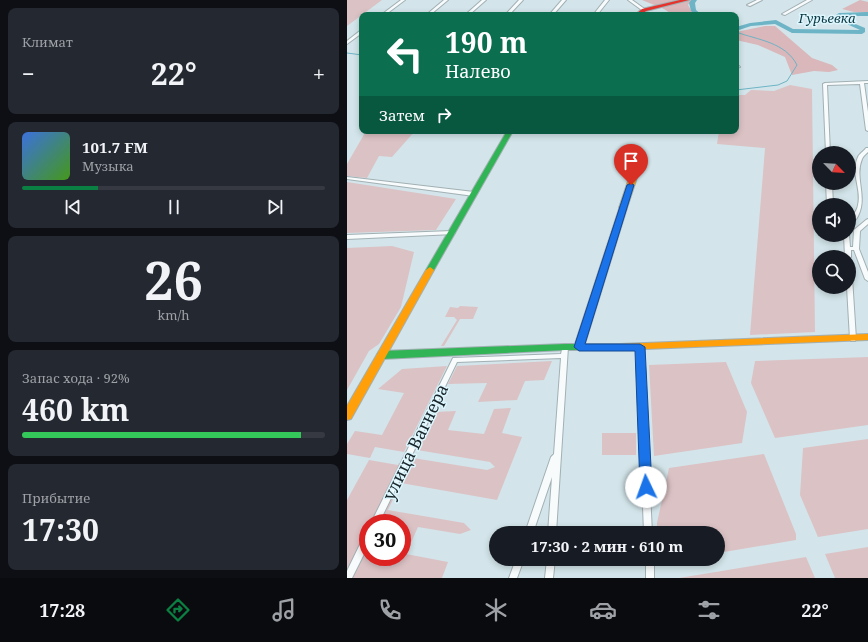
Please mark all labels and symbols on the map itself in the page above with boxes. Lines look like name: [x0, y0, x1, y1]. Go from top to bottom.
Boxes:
water label: Гурьевка: [797, 9, 856, 27]
pin: [614, 144, 648, 185]
north arrow: [812, 146, 856, 190]
street label: улица Вагнера: [377, 380, 453, 504]
position arrow: [625, 466, 667, 508]
speed limit sign: 30: [359, 514, 411, 566]

